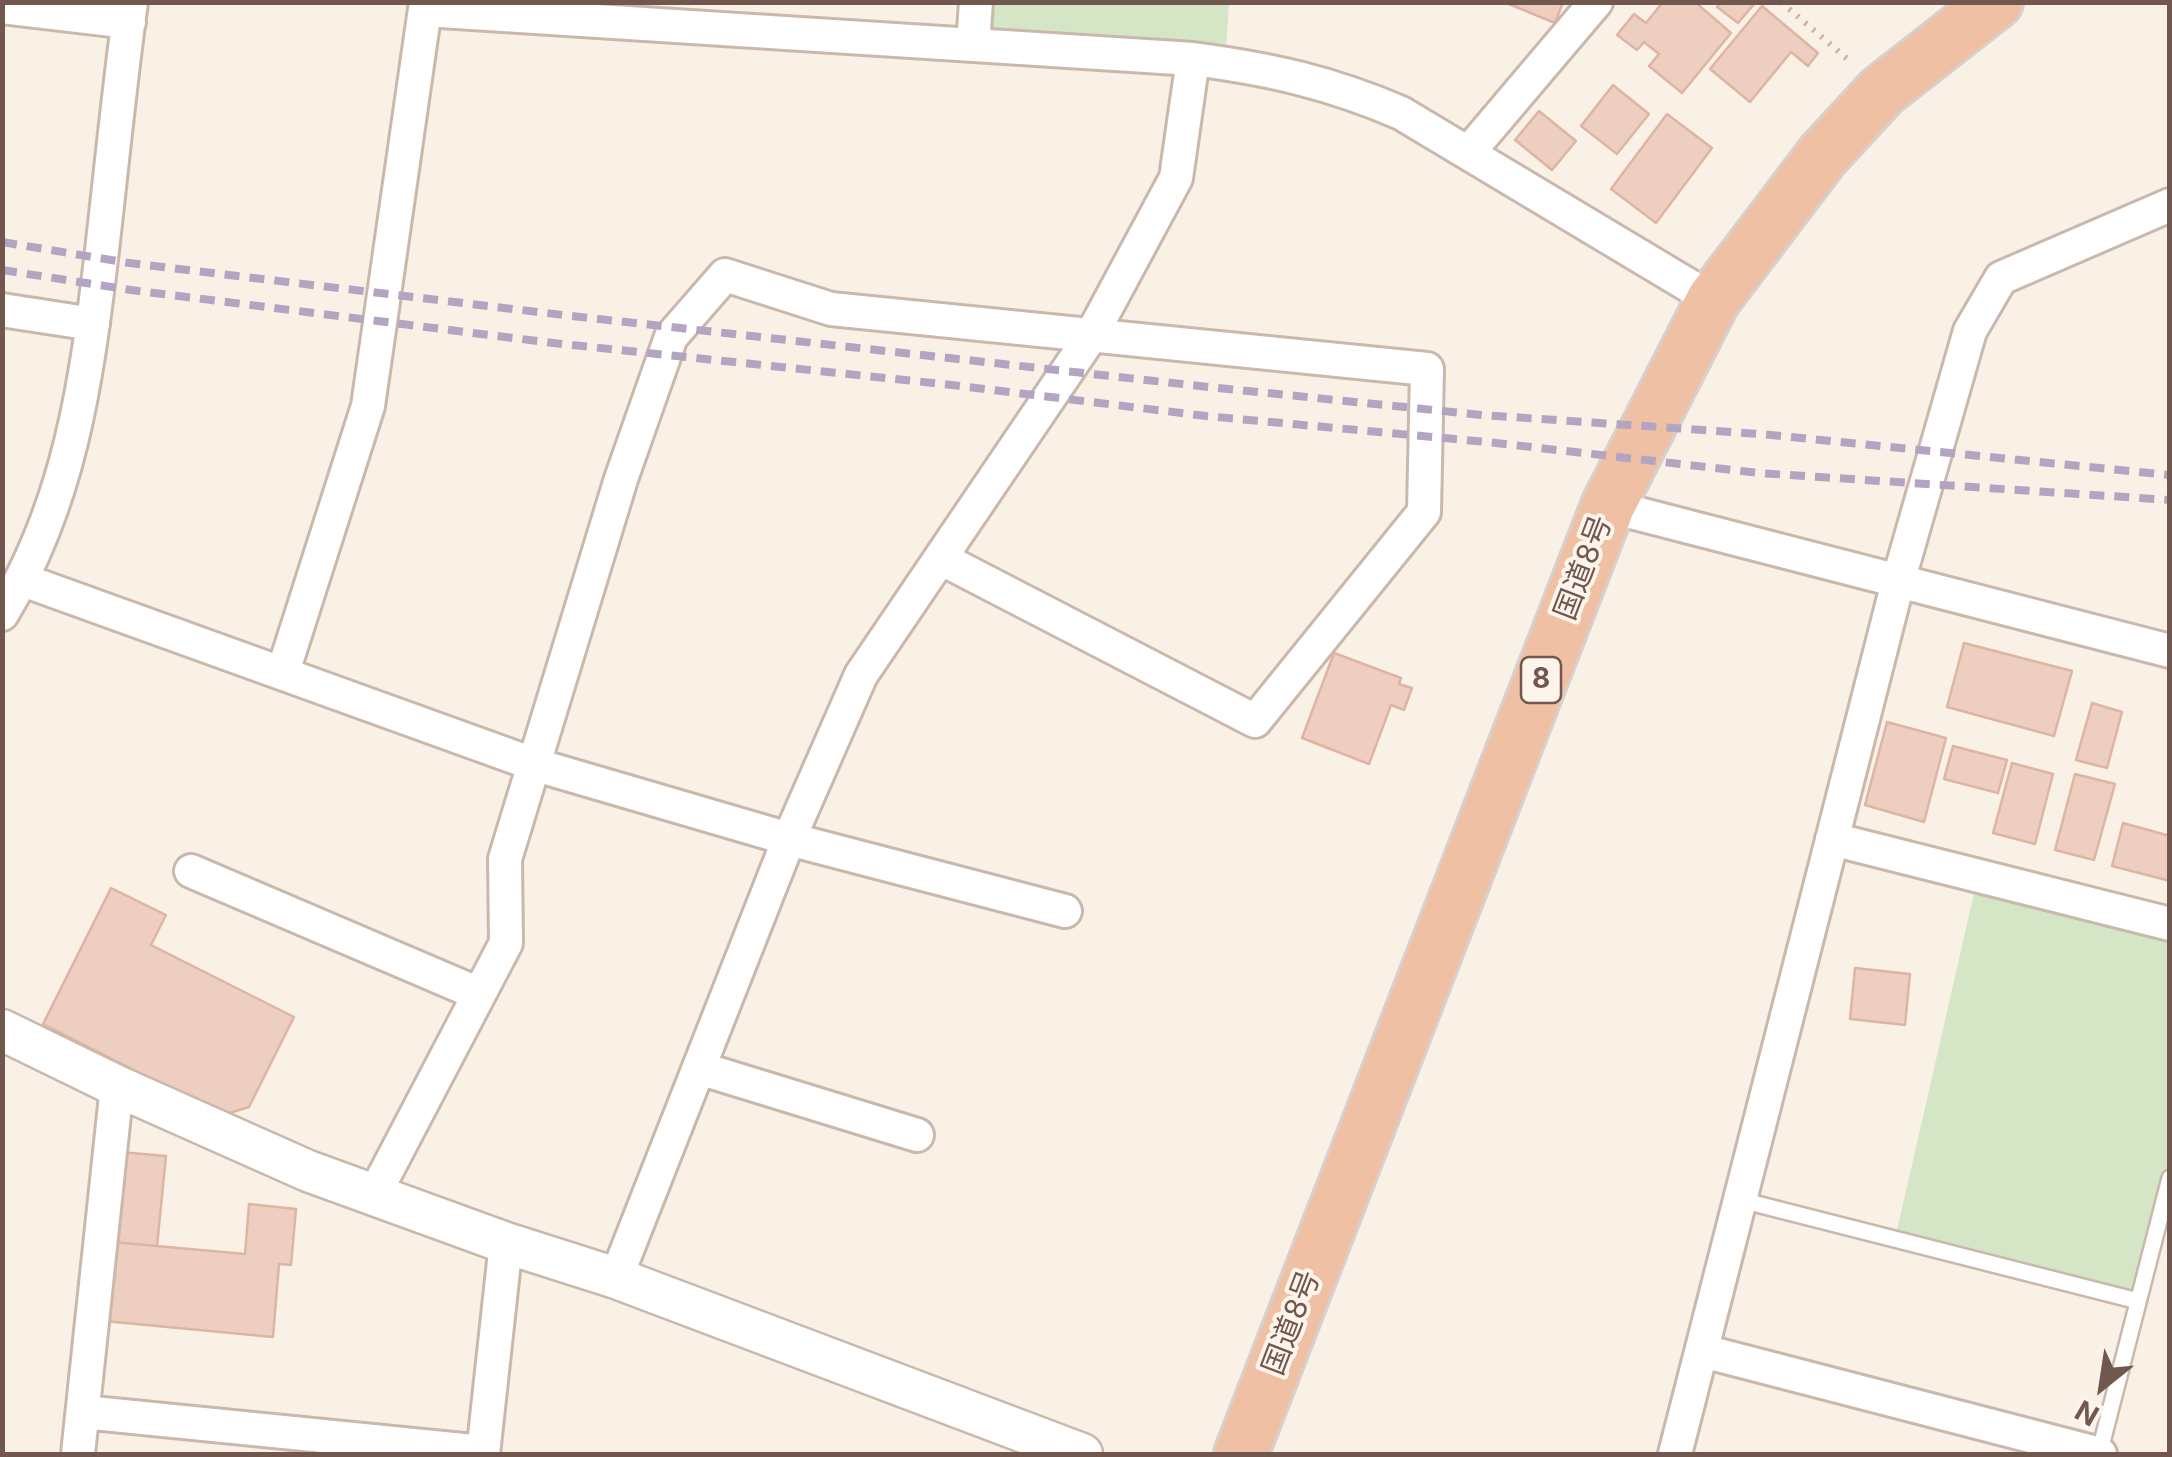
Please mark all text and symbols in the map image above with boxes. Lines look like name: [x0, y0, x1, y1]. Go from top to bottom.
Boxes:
street label: 国道8号: [1548, 511, 1620, 625]
road number: 8: [1521, 657, 1561, 703]
street label: 国道8号: [1256, 1266, 1328, 1380]
north arrow: [2052, 1337, 2152, 1437]
text: N: [2069, 1393, 2105, 1433]

